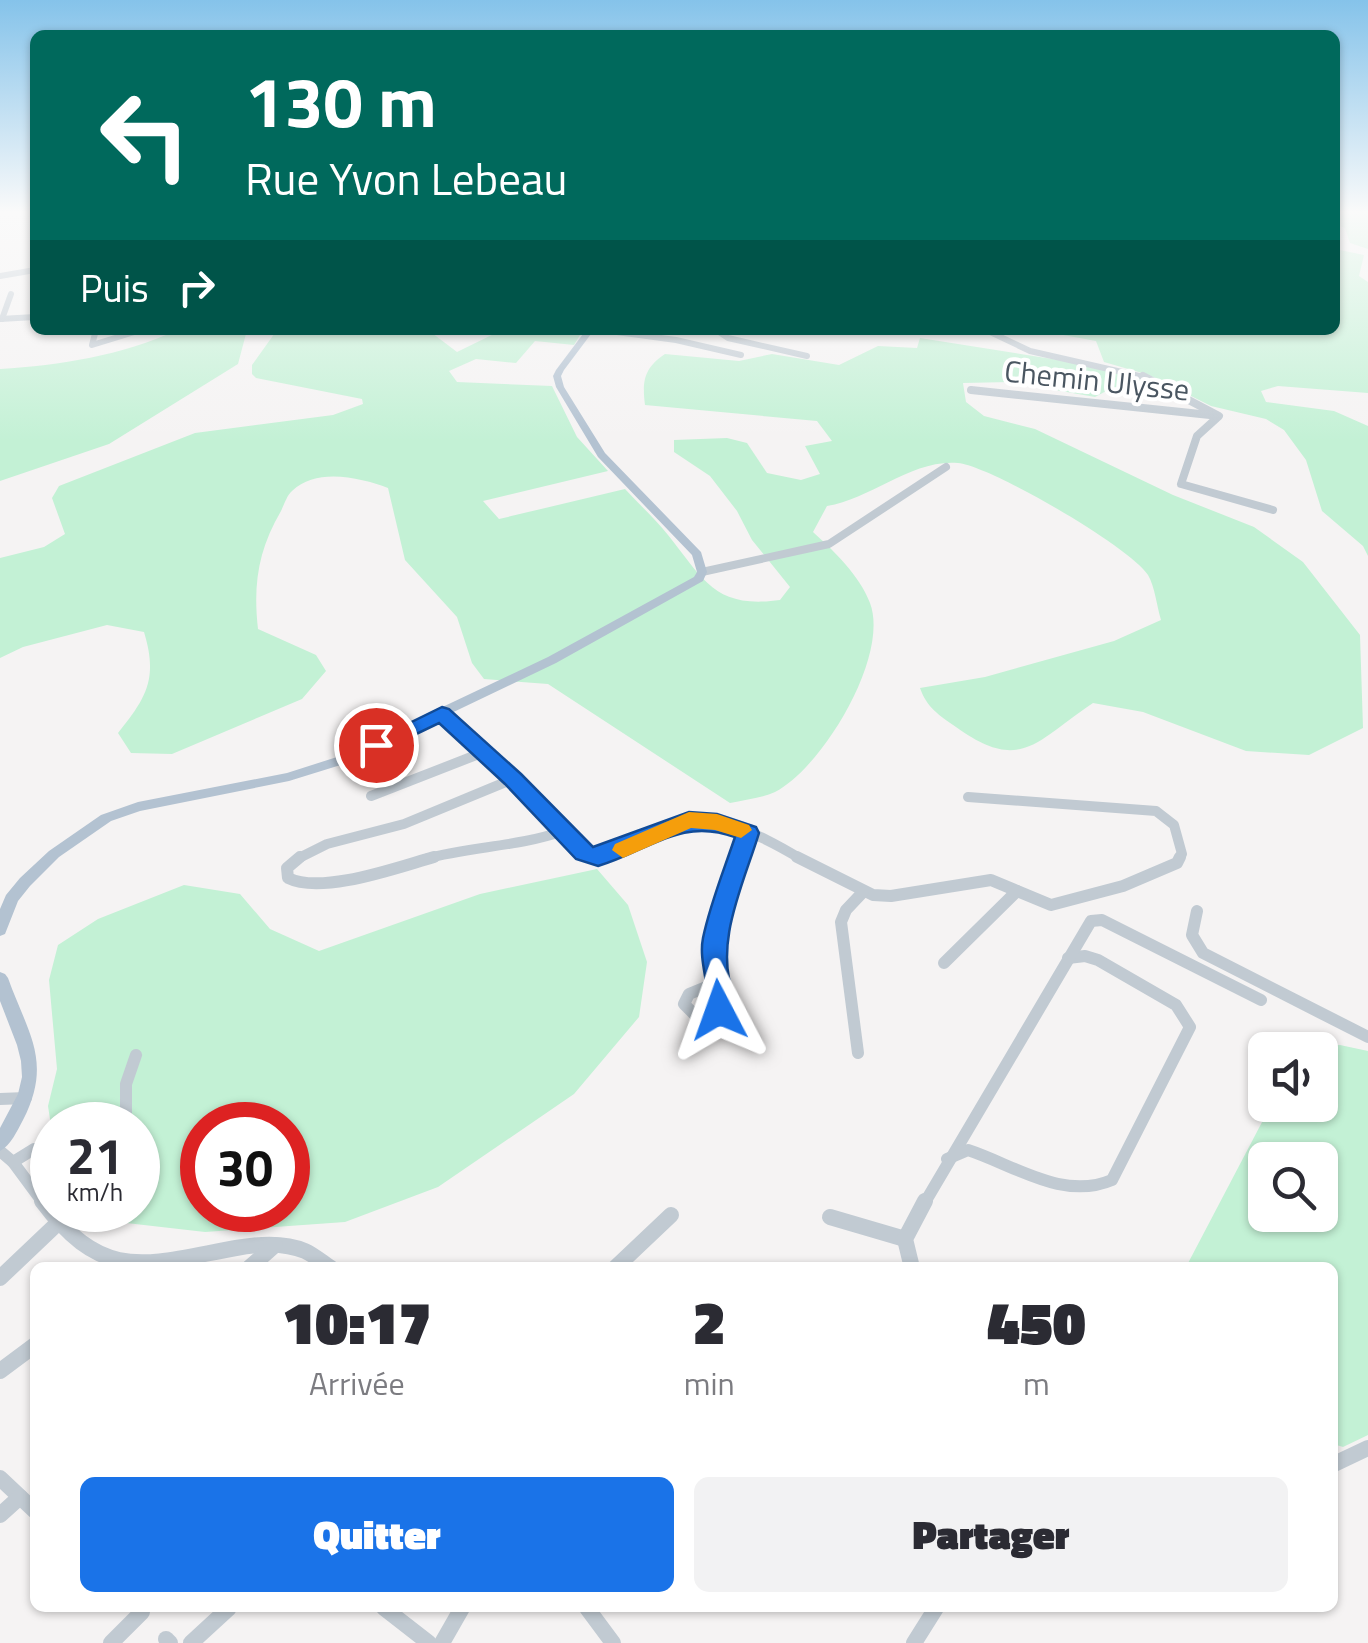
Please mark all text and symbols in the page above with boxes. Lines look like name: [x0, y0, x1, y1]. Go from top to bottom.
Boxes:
text: 130 m: [245, 48, 437, 154]
icon: left: [80, 70, 210, 200]
text: Rue Yvon Lebeau: [245, 144, 567, 212]
text: Puis: [80, 259, 149, 317]
icon: right: [169, 260, 224, 315]
street label: Chemin Ulysse: [1002, 347, 1192, 413]
pin: [334, 703, 419, 788]
icon: arrive: [349, 718, 404, 773]
position arrow: [667, 958, 771, 1062]
map controls: [1248, 1032, 1338, 1232]
button: sound: [1248, 1032, 1338, 1122]
speed limit sign: 30: [180, 1102, 310, 1232]
text: 21: [67, 1117, 123, 1193]
button: search: [1248, 1142, 1338, 1232]
text: km/h: [67, 1173, 123, 1211]
text: 10:17: [282, 1276, 431, 1367]
text: 2: [693, 1276, 726, 1367]
text: 450: [987, 1276, 1086, 1367]
text: Arrivée: [309, 1359, 405, 1407]
text: min: [684, 1359, 735, 1407]
text: m: [1023, 1359, 1050, 1407]
button: Quitter: [80, 1477, 674, 1592]
button: Partager: [694, 1477, 1288, 1592]

